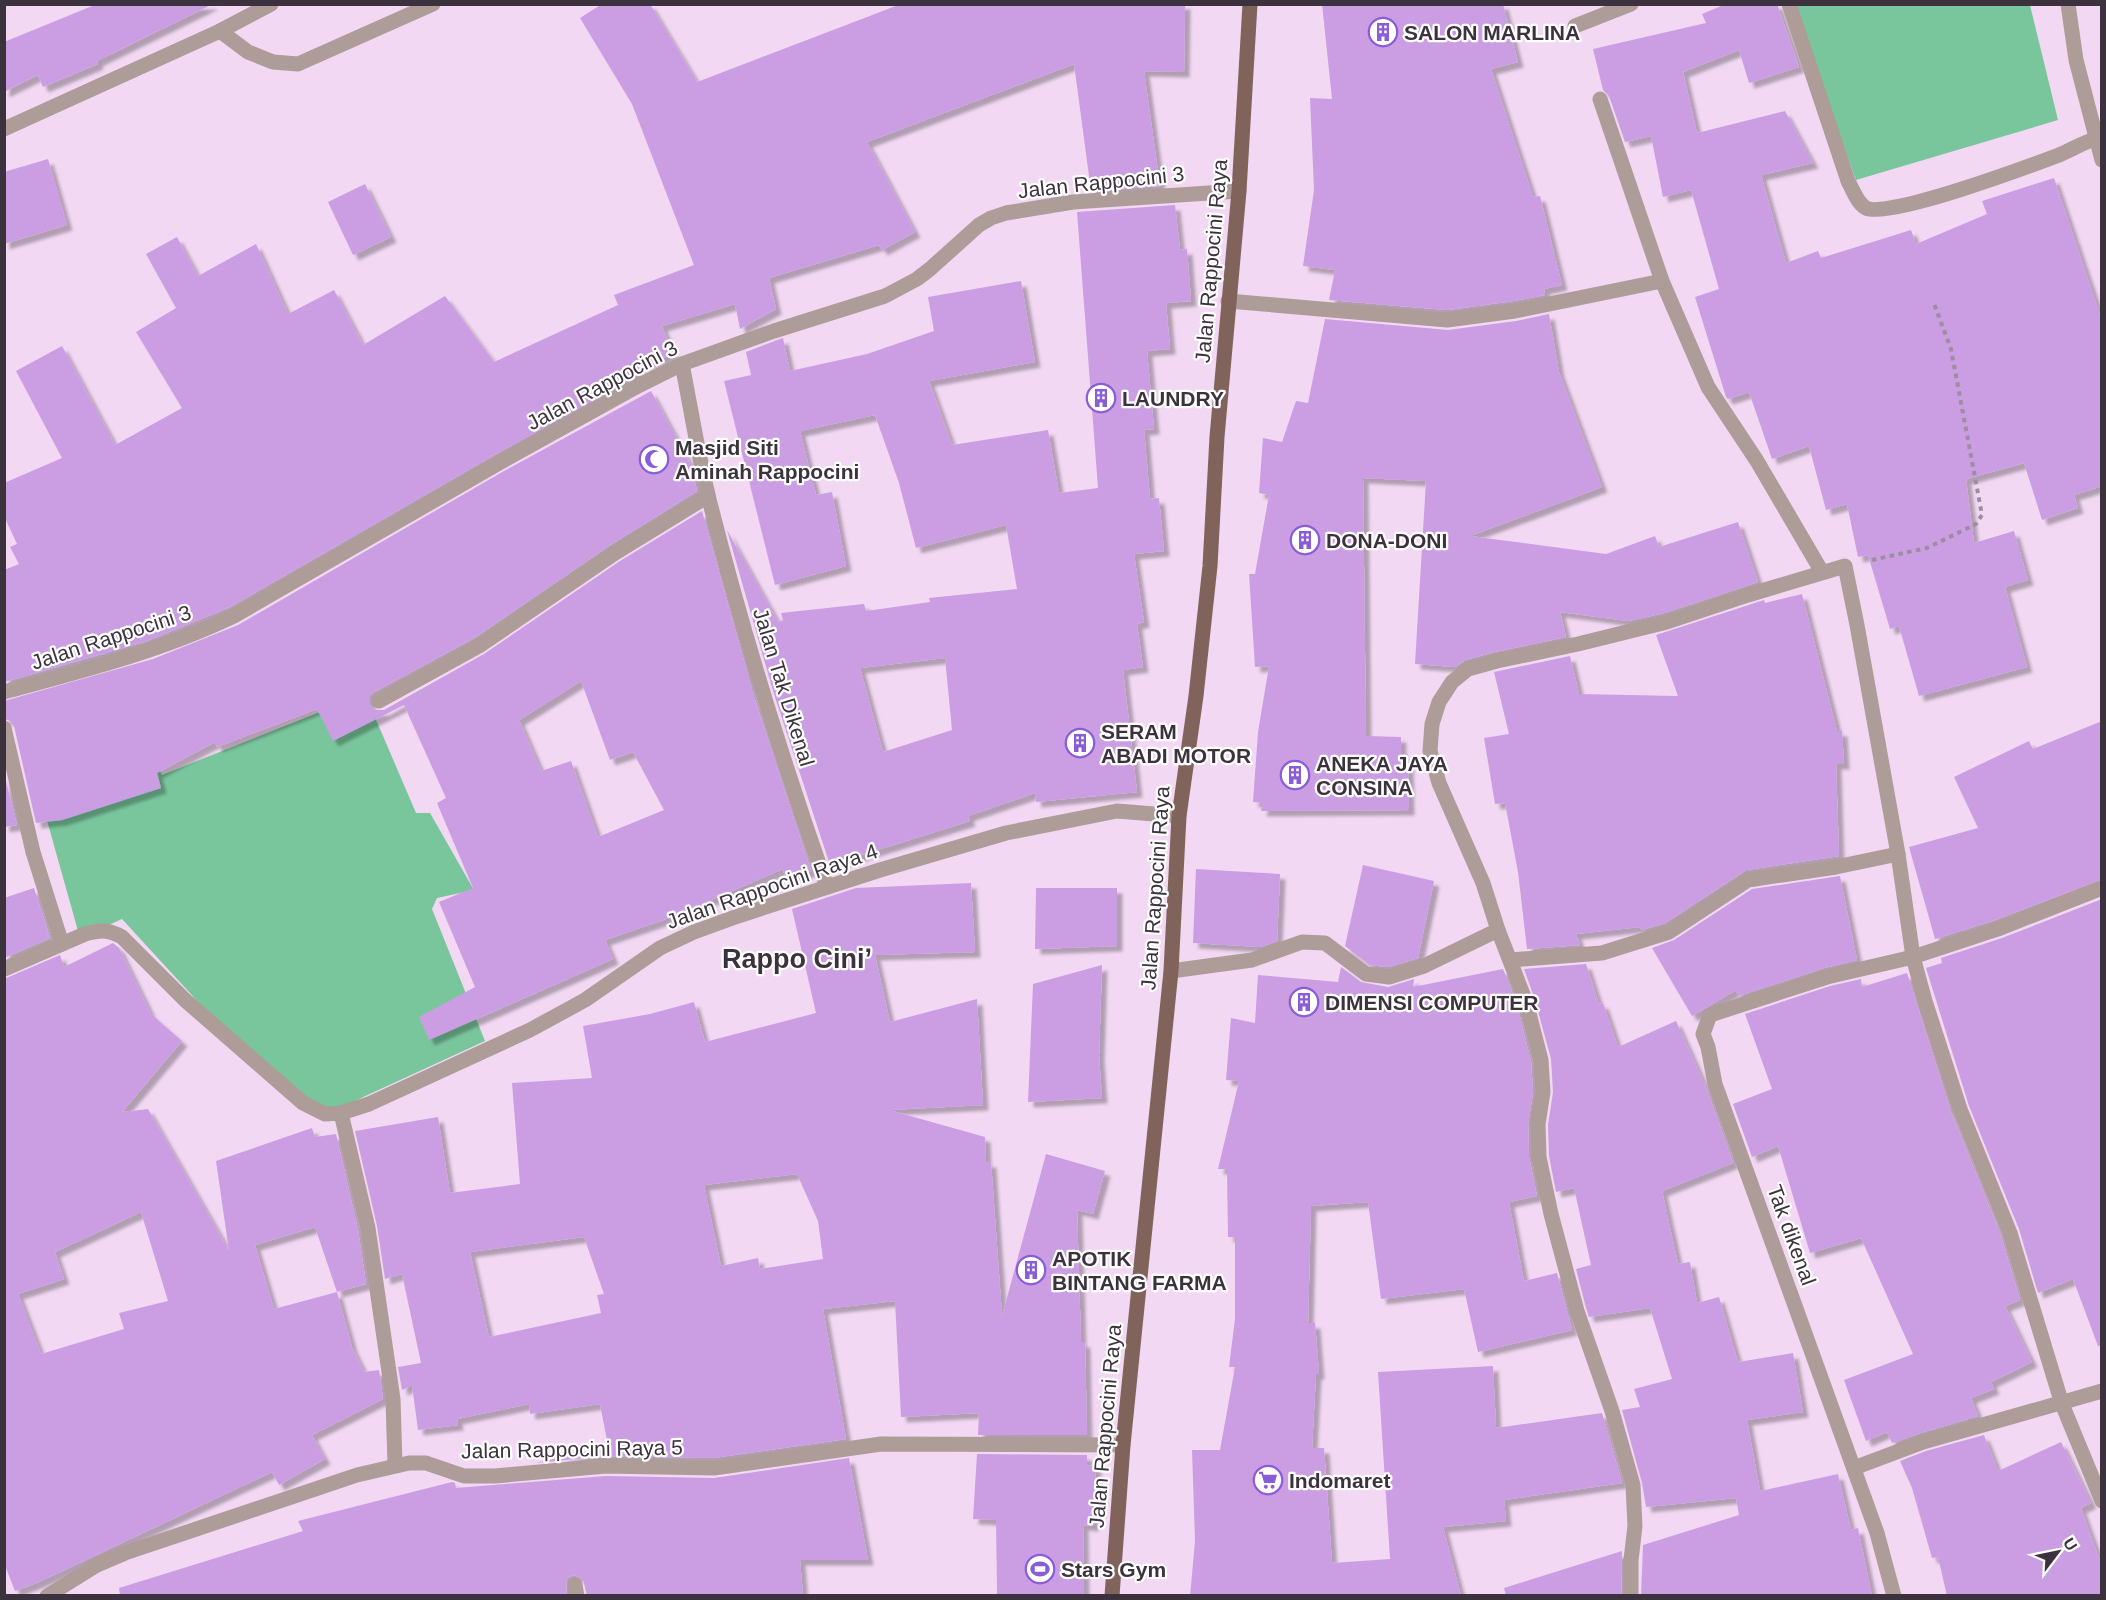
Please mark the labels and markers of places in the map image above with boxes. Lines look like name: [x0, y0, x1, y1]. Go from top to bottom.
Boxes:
building icon: SALON MARLINA: [1367, 16, 1399, 48]
place label: SALON MARLINA: [1404, 21, 1580, 44]
building icon: LAUNDRY: [1085, 382, 1117, 414]
place label: LAUNDRY: [1122, 387, 1224, 410]
place label: Masjid Siti Aminah Rappocini: [675, 436, 859, 483]
mosque icon: Masjid Siti Aminah Rappocini: [638, 443, 670, 475]
building icon: DONA-DONI: [1289, 524, 1321, 556]
place label: DONA-DONI: [1326, 529, 1447, 552]
place label: SERAM ABADI MOTOR: [1101, 720, 1251, 767]
building icon: SERAM ABADI MOTOR: [1064, 727, 1096, 759]
place label: ANEKA JAYA CONSINA: [1316, 752, 1448, 799]
building icon: ANEKA JAYA CONSINA: [1279, 759, 1311, 791]
building icon: DIMENSI COMPUTER: [1288, 986, 1320, 1018]
place label: DIMENSI COMPUTER: [1325, 991, 1539, 1014]
place label: APOTIK BINTANG FARMA: [1052, 1247, 1227, 1294]
building icon: APOTIK BINTANG FARMA: [1015, 1254, 1047, 1286]
supermarket icon: Indomaret: [1252, 1464, 1284, 1496]
place label: Indomaret: [1289, 1469, 1391, 1492]
sports icon: Stars Gym: [1024, 1553, 1056, 1585]
place label: Stars Gym: [1061, 1558, 1166, 1581]

